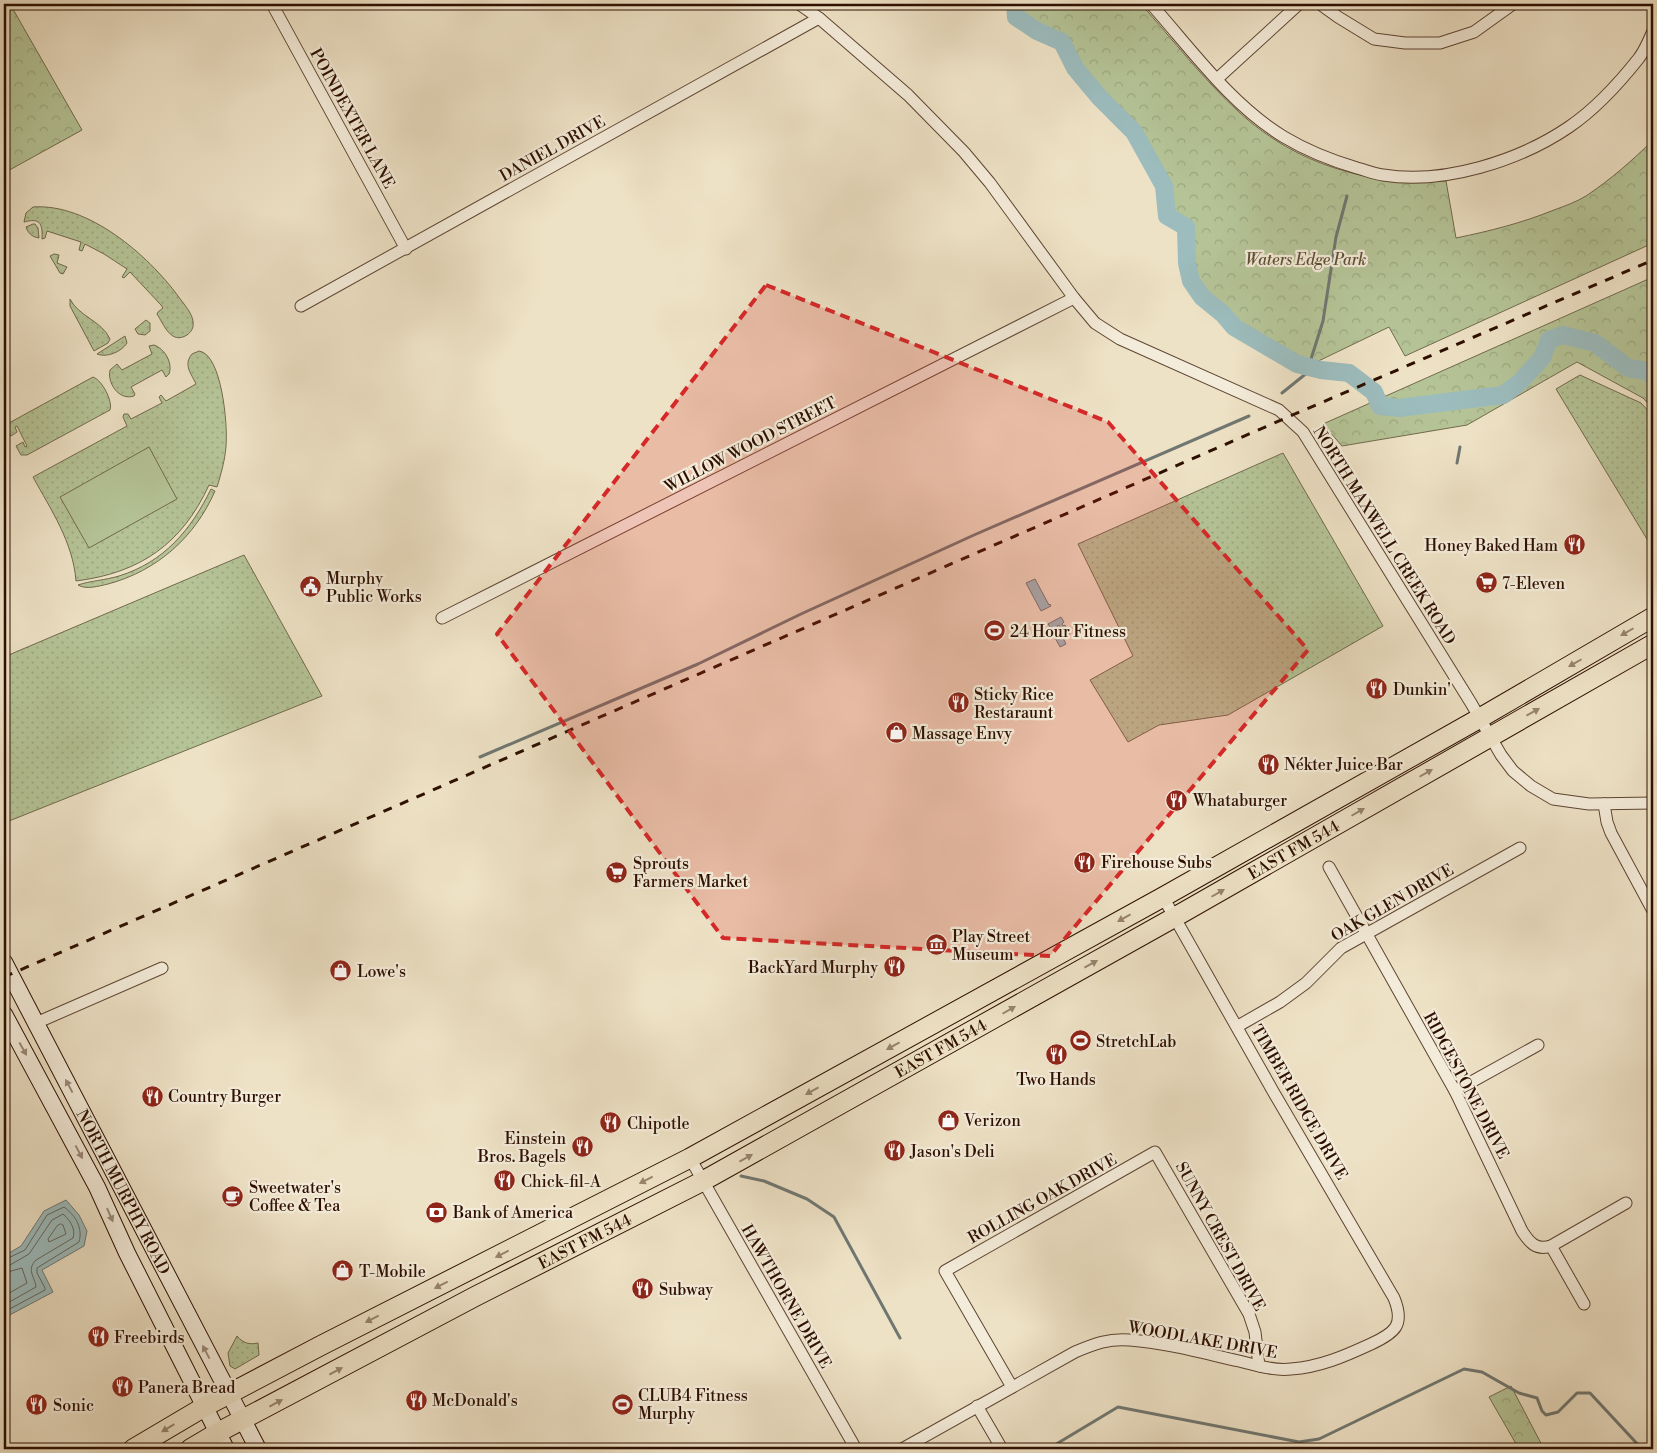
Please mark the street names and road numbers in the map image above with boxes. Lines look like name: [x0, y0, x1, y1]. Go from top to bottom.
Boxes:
street label: POINDEXTER LANE: [305, 45, 399, 192]
street label: DANIEL DRIVE: [496, 112, 609, 186]
street label: WILLOW WOOD STREET: [660, 393, 840, 497]
street label: NORTH MAXWELL CREEK ROAD: [1308, 423, 1460, 648]
street label: EAST FM 544: [1245, 816, 1344, 884]
street label: OAK GLEN DRIVE: [1328, 860, 1457, 946]
street label: RIDGESTONE DRIVE: [1419, 1009, 1513, 1162]
street label: EAST FM 544: [892, 1015, 991, 1083]
street label: TIMBER RIDGE DRIVE: [1247, 1021, 1352, 1184]
street label: NORTH MURPHY ROAD: [72, 1106, 174, 1278]
street label: ROLLING OAK DRIVE: [965, 1150, 1120, 1248]
street label: SUNNY CREST DRIVE: [1171, 1158, 1269, 1315]
street label: EAST FM 544: [535, 1210, 635, 1274]
street label: HAWTHORNE DRIVE: [737, 1221, 835, 1372]
street label: WOODLAKE DRIVE: [1126, 1317, 1279, 1363]

